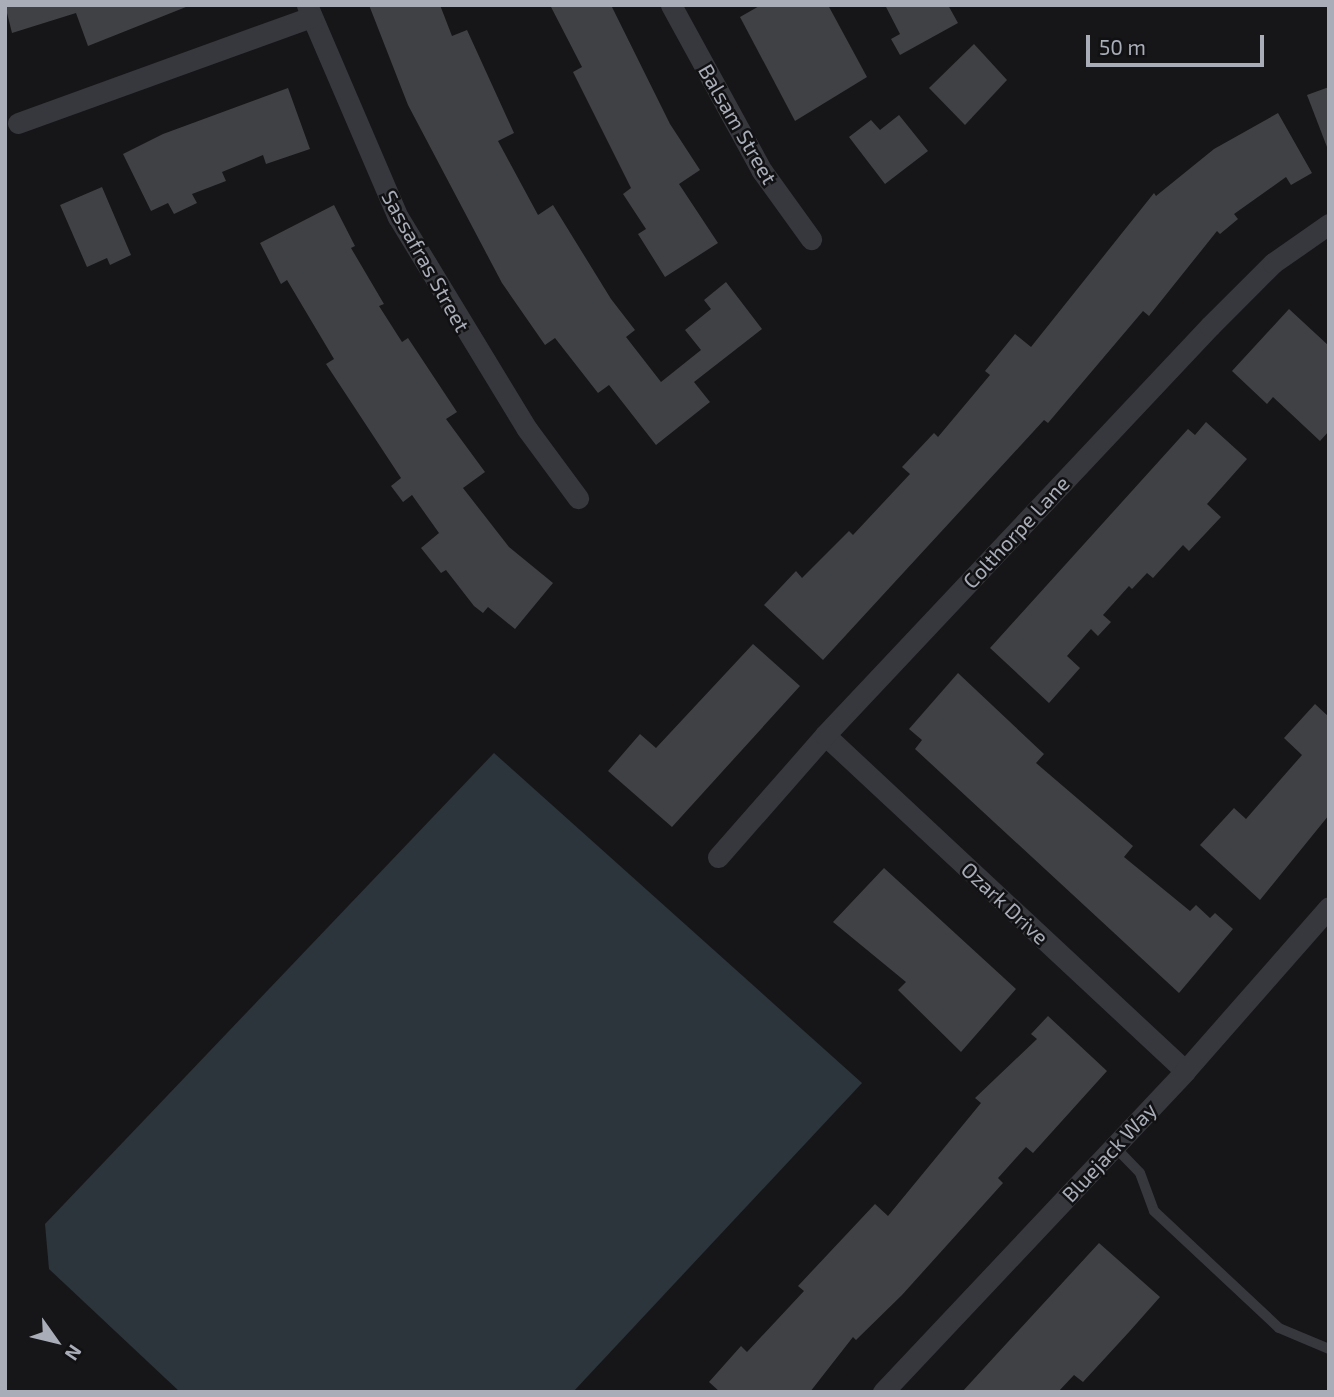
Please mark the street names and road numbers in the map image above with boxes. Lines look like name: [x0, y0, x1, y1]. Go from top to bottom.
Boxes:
street label: Balsam Street: [693, 59, 783, 189]
street label: Sassafras Street: [377, 186, 475, 336]
street label: Colthorpe Lane: [958, 471, 1074, 593]
street label: Ozark Drive: [956, 856, 1054, 950]
street label: Bluejack Way: [1056, 1097, 1162, 1207]

